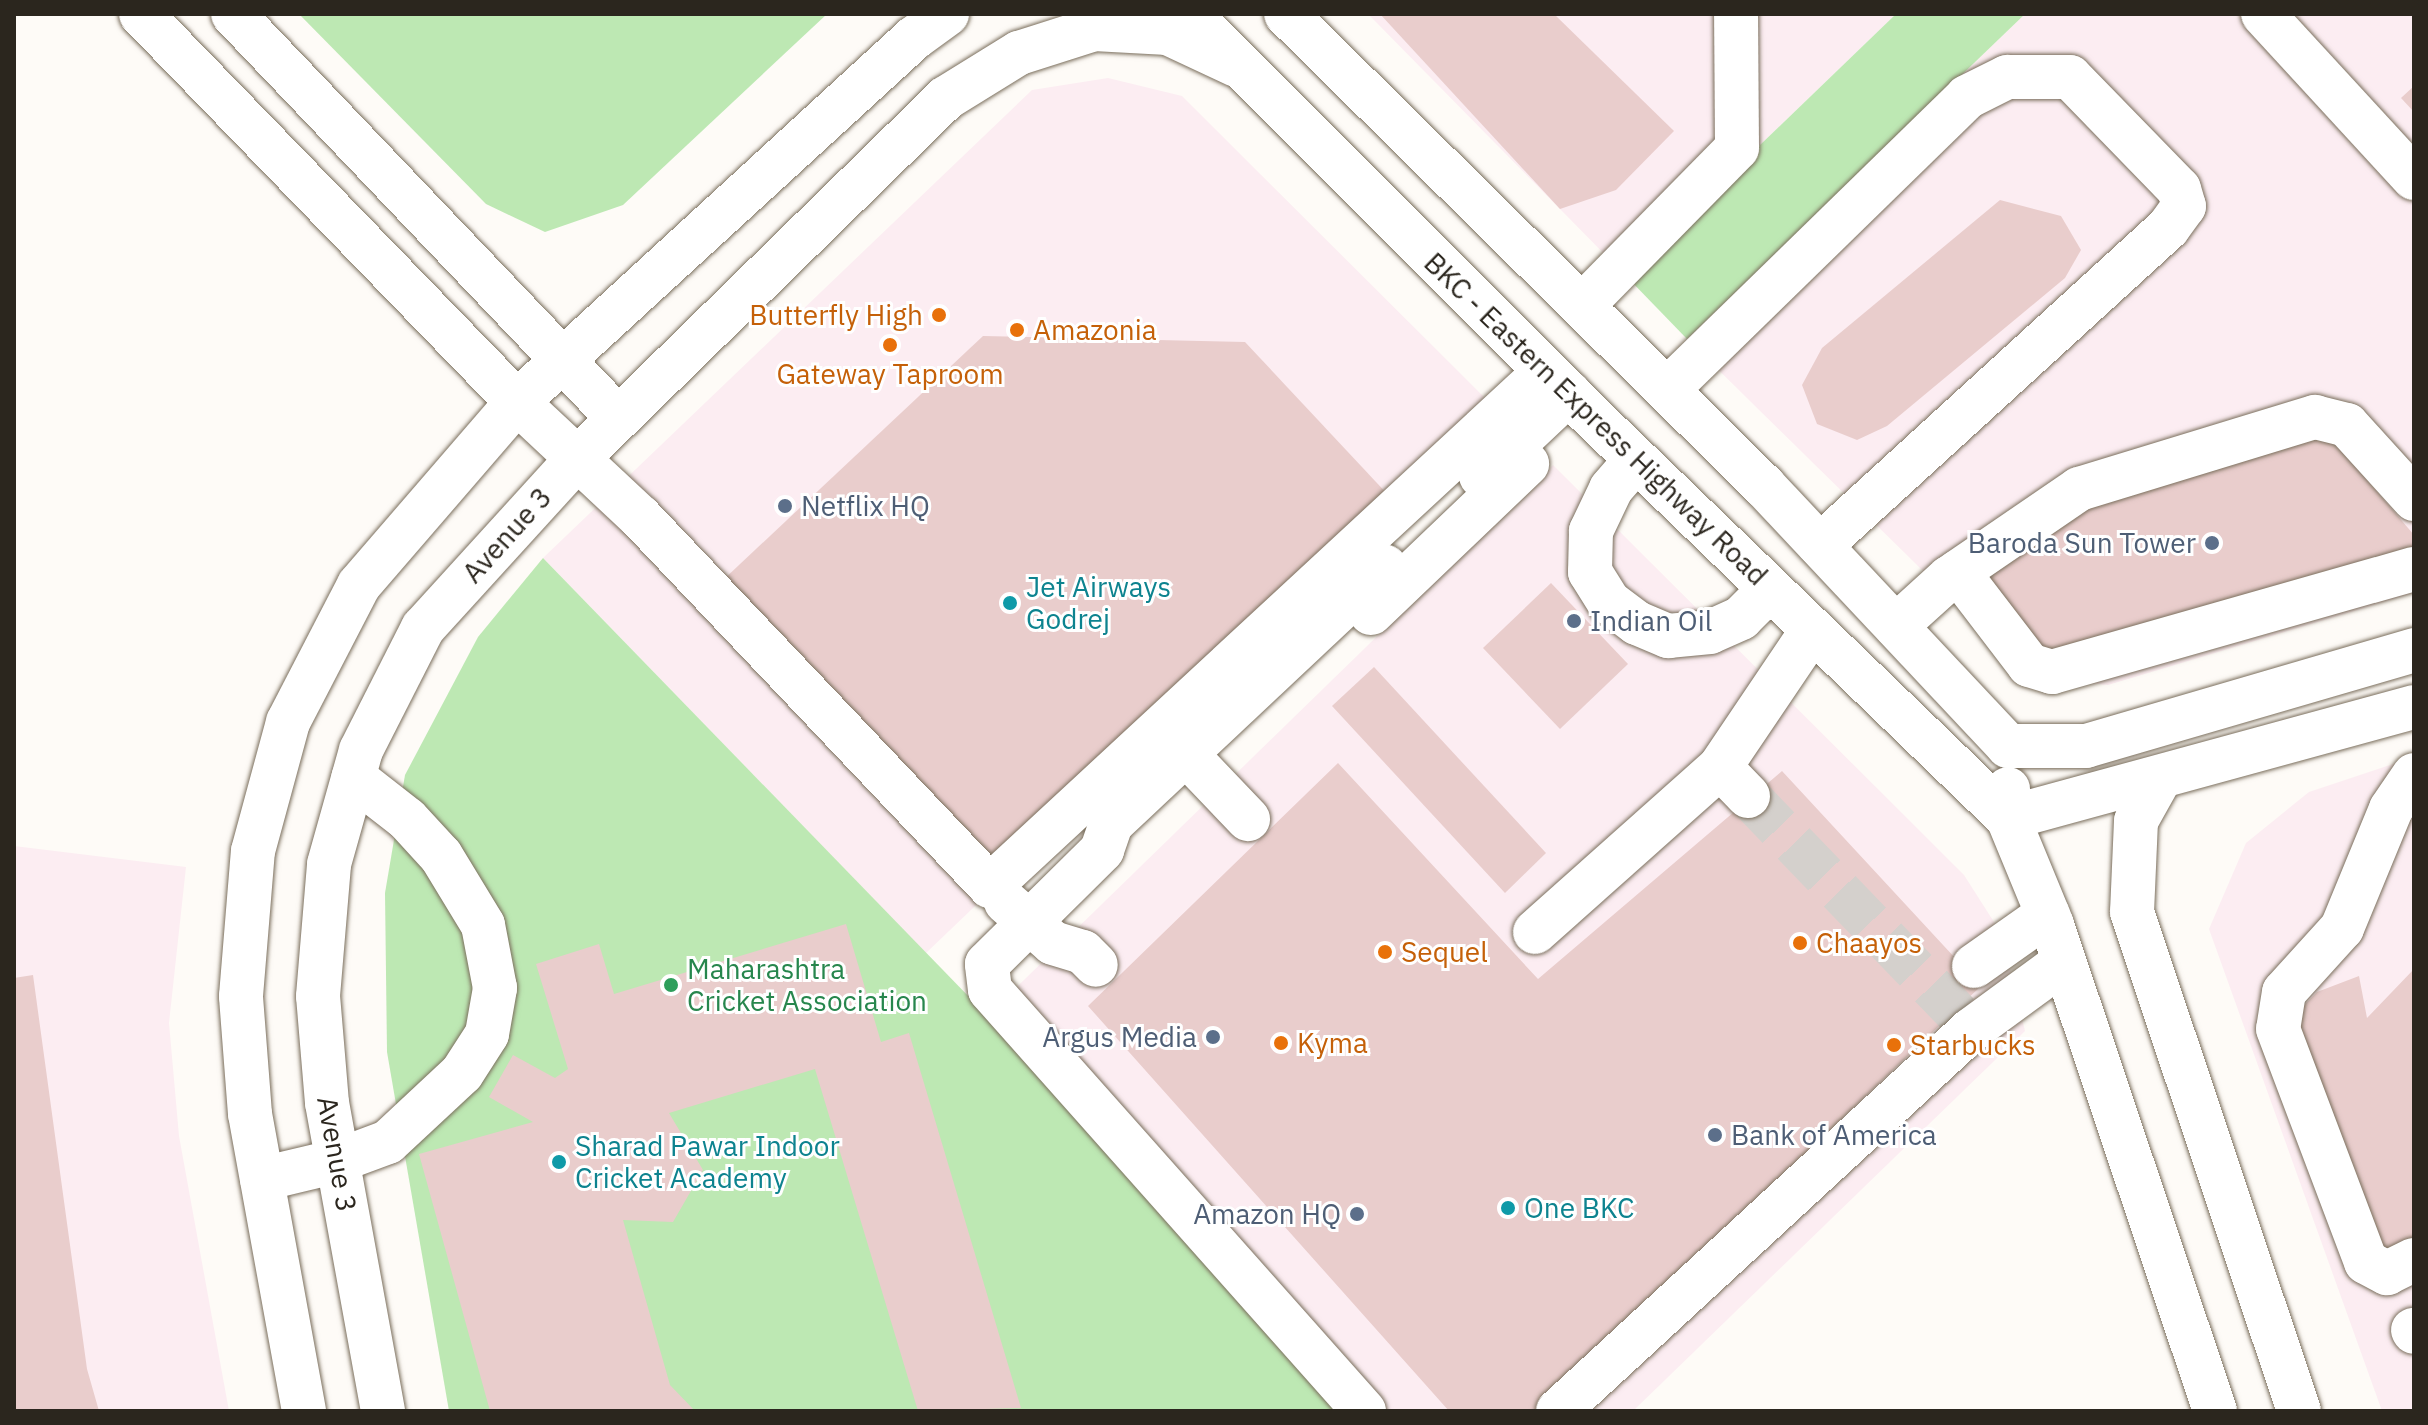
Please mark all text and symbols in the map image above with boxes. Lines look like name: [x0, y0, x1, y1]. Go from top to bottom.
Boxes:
street label: BKC - Eastern Express Highway Road: [1417, 246, 1775, 592]
place label: Butterfly High: [749, 298, 923, 332]
marker: Butterfly High: [930, 306, 948, 324]
place label: Amazonia: [1033, 313, 1157, 347]
marker: Amazonia: [1008, 321, 1026, 339]
marker: Gateway Taproom: [881, 336, 899, 354]
place label: Gateway Taproom: [776, 357, 1004, 391]
street label: Avenue 3: [455, 480, 559, 590]
place label: Netflix HQ: [801, 489, 930, 523]
marker: Netflix HQ: [776, 497, 794, 515]
place label: Baroda Sun Tower: [1968, 526, 2196, 560]
marker: Baroda Sun Tower: [2203, 534, 2221, 552]
place label: Jet Airways Godrej: [1026, 570, 1171, 636]
marker: Jet Airways Godrej: [1001, 594, 1019, 612]
place label: Indian Oil: [1590, 604, 1712, 638]
marker: Indian Oil: [1565, 612, 1583, 630]
place label: Chaayos: [1816, 926, 1922, 960]
marker: Chaayos: [1791, 934, 1809, 952]
place label: Sequel: [1401, 935, 1488, 969]
marker: Sequel: [1376, 943, 1394, 961]
place label: Maharashtra Cricket Association: [687, 952, 927, 1018]
marker: Maharashtra Cricket Association: [662, 976, 680, 994]
place label: Argus Media: [1042, 1020, 1197, 1054]
place label: Kyma: [1297, 1026, 1368, 1060]
marker: Argus Media: [1204, 1028, 1222, 1046]
place label: Starbucks: [1910, 1028, 2036, 1062]
marker: Kyma: [1272, 1034, 1290, 1052]
marker: Starbucks: [1885, 1036, 1903, 1054]
street label: Avenue 3: [310, 1094, 364, 1214]
place label: Bank of America: [1731, 1118, 1937, 1152]
marker: Bank of America: [1706, 1126, 1724, 1144]
place label: Sharad Pawar Indoor Cricket Academy: [575, 1129, 840, 1195]
marker: Sharad Pawar Indoor Cricket Academy: [550, 1153, 568, 1171]
place label: One BKC: [1524, 1191, 1634, 1225]
place label: Amazon HQ: [1193, 1197, 1341, 1231]
marker: One BKC: [1499, 1199, 1517, 1217]
marker: Amazon HQ: [1348, 1205, 1366, 1223]

